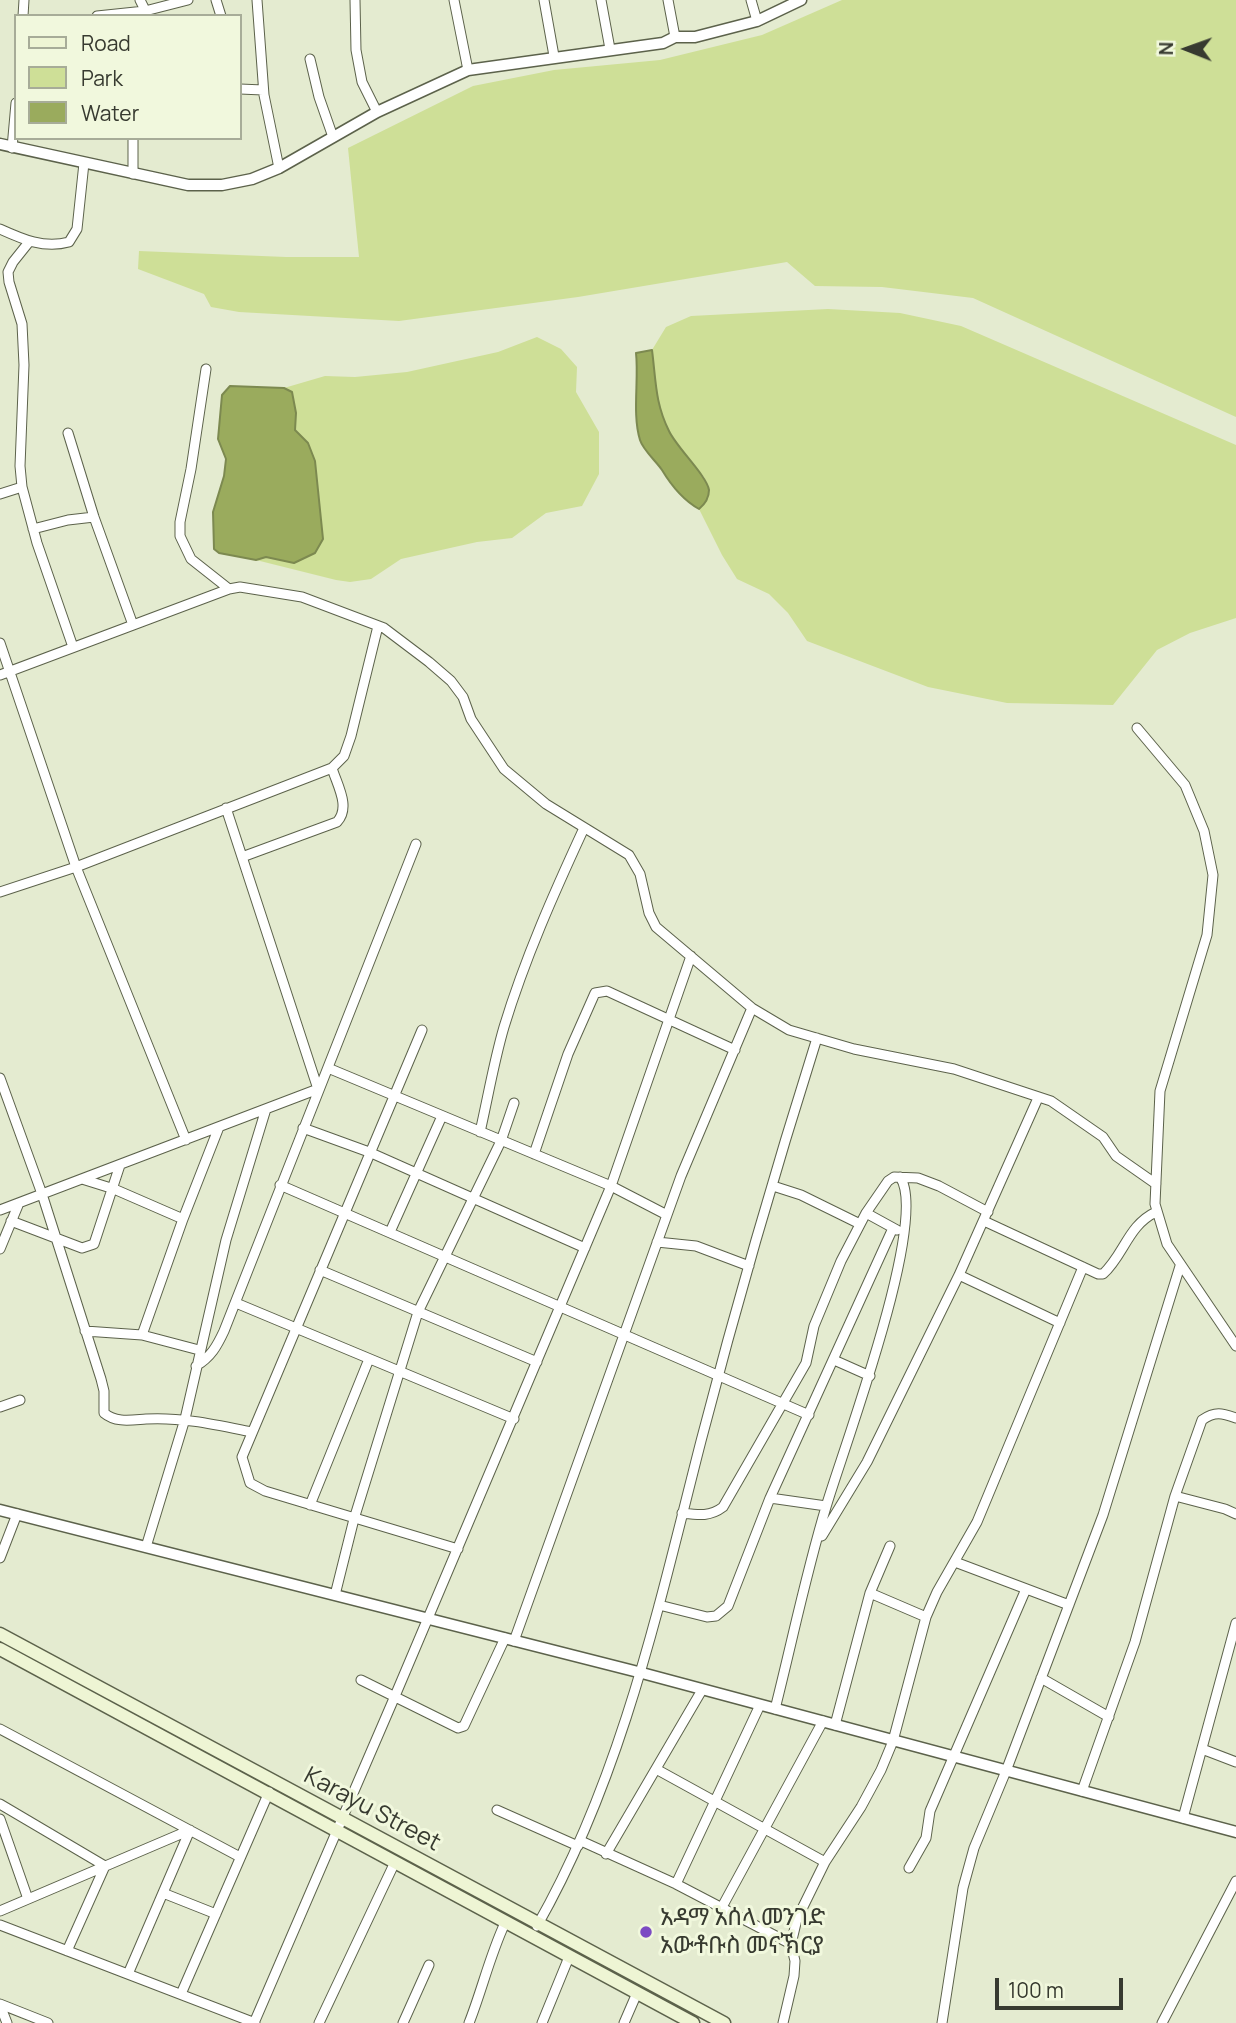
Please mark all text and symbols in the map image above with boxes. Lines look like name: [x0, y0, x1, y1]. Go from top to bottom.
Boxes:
legend: [14, 14, 242, 140]
north arrow: [1152, 14, 1222, 84]
text: Road: [81, 29, 131, 57]
text: N: [1153, 42, 1179, 56]
text: Park: [81, 64, 123, 92]
text: Water: [81, 99, 139, 127]
street label: Karayu Street: [299, 1762, 445, 1858]
place label: አዳማ አሰላ መንገድ አውቶቡስ መናኽርያ: [660, 1904, 825, 1960]
marker: አዳማ አሰላ መንገድ አውቶቡስ መናኽርያ: [638, 1924, 654, 1940]
scale bar: [998, 1964, 1126, 2008]
text: 100 m: [1008, 1976, 1064, 2004]

